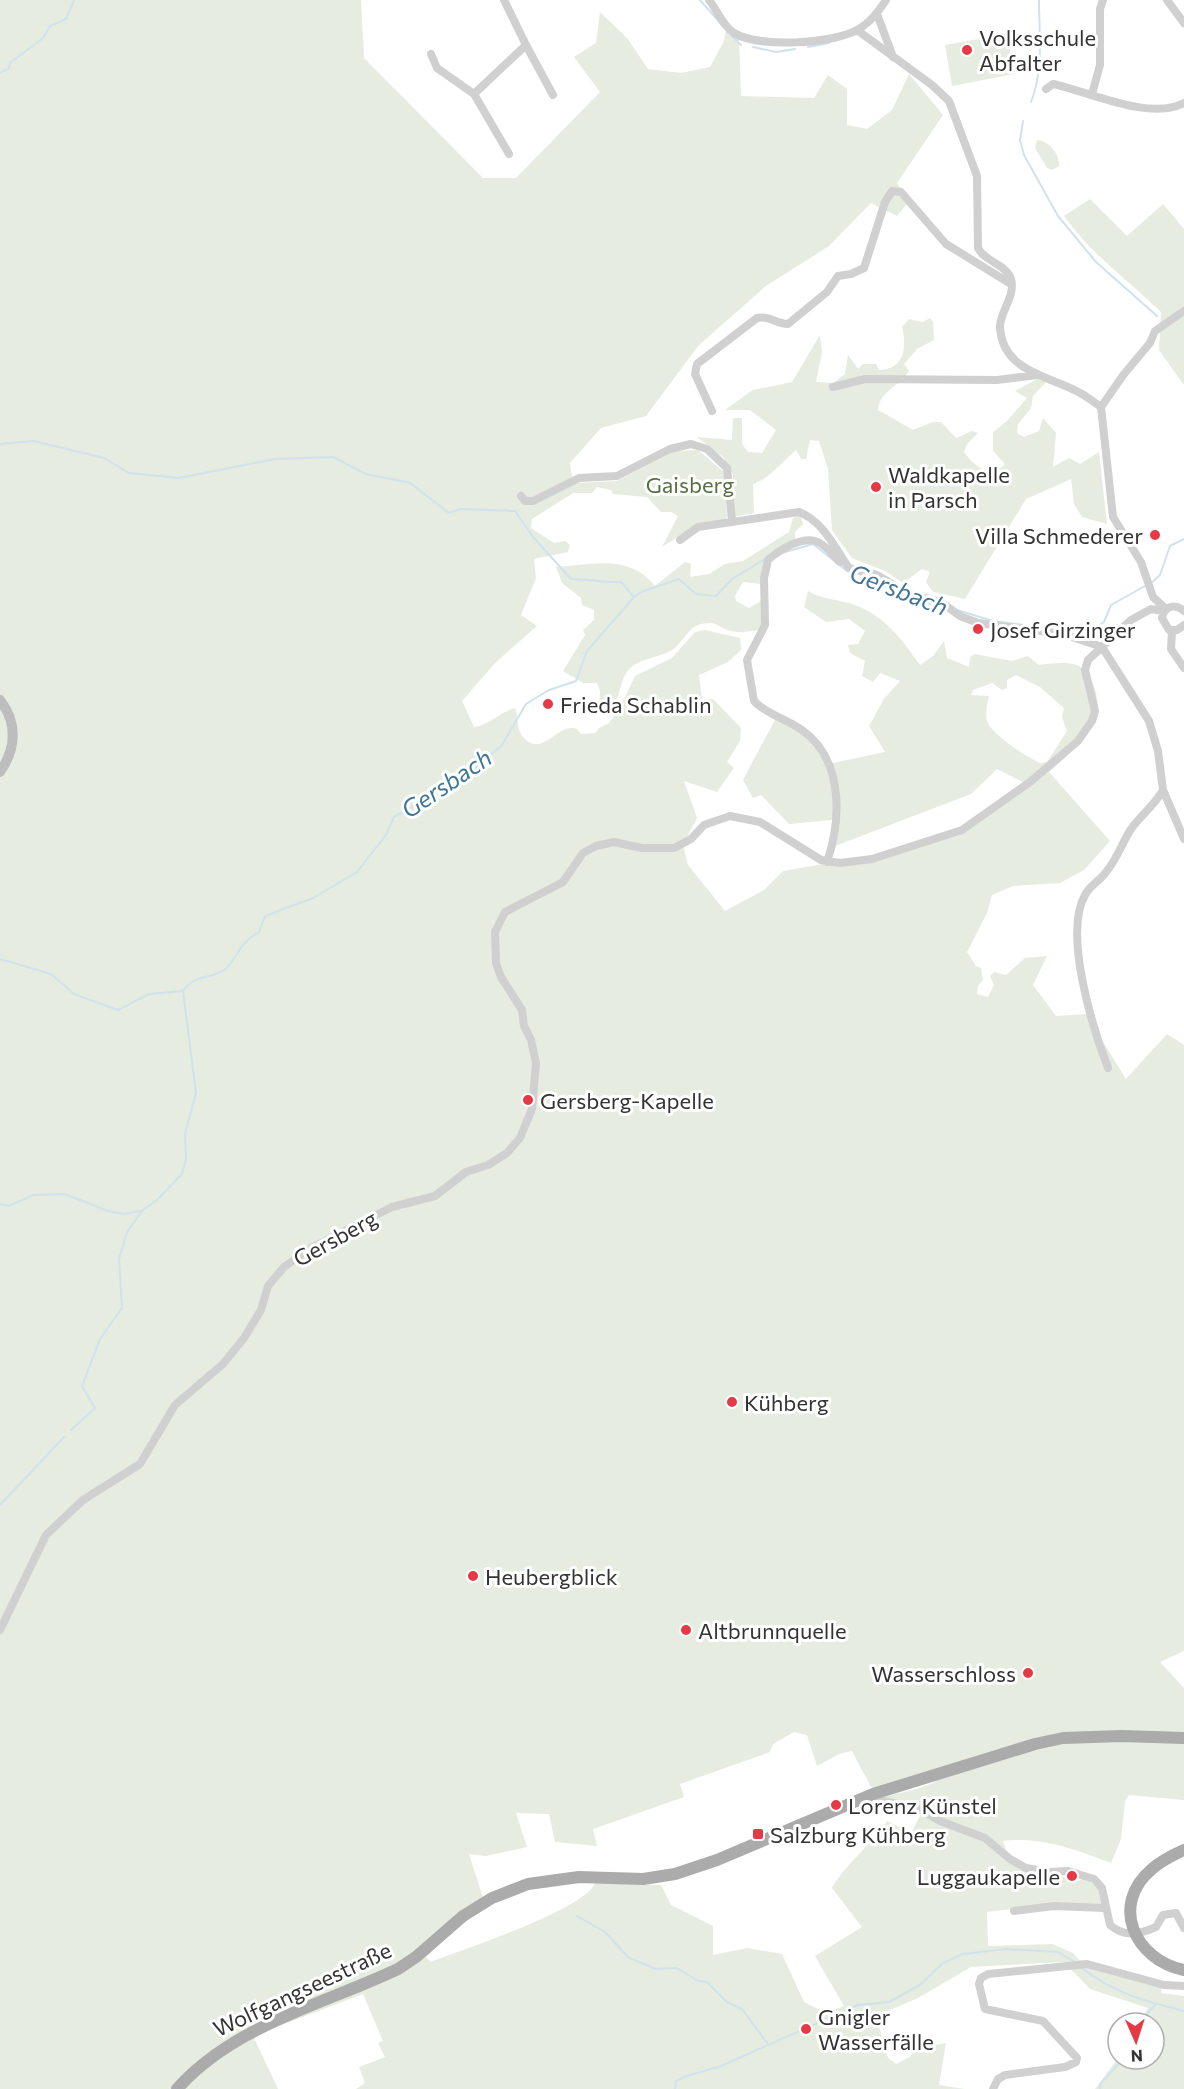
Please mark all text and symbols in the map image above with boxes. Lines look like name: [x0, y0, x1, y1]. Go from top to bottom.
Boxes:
place label: Volksschule Abfalter: [979, 24, 1096, 76]
marker: Volksschule Abfalter: [960, 43, 974, 57]
place label: Waldkapelle in Parsch: [888, 461, 1010, 513]
park label: Gaisberg: [646, 471, 734, 498]
marker: Waldkapelle in Parsch: [869, 480, 883, 494]
place label: Villa Schmederer: [975, 522, 1143, 549]
marker: Villa Schmederer: [1148, 528, 1162, 542]
water label: Gersbach: [846, 557, 952, 621]
place label: Josef Girzinger: [990, 616, 1136, 643]
marker: Josef Girzinger: [971, 622, 985, 636]
place label: Frieda Schablin: [560, 691, 712, 718]
marker: Frieda Schablin: [541, 697, 555, 711]
water label: Gersbach: [395, 742, 497, 824]
place label: Gersberg-Kapelle: [540, 1087, 714, 1114]
marker: Gersberg-Kapelle: [521, 1093, 535, 1107]
street label: Gersberg: [288, 1204, 382, 1272]
place label: Kühberg: [744, 1389, 829, 1416]
marker: Kühberg: [725, 1395, 739, 1409]
place label: Heubergblick: [485, 1563, 618, 1590]
marker: Heubergblick: [466, 1569, 480, 1583]
place label: Altbrunnquelle: [698, 1617, 847, 1644]
marker: Altbrunnquelle: [679, 1623, 693, 1637]
place label: Wasserschloss: [871, 1660, 1016, 1687]
marker: Wasserschloss: [1021, 1666, 1035, 1680]
place label: Lorenz Künstel: [848, 1792, 997, 1819]
marker: Lorenz Künstel: [829, 1798, 843, 1812]
place label: Salzburg Kühberg: [770, 1821, 946, 1848]
marker: Salzburg Kühberg: [751, 1827, 765, 1841]
place label: Luggaukapelle: [917, 1863, 1060, 1890]
marker: Luggaukapelle: [1065, 1869, 1079, 1883]
street label: Wolfgangseestraße: [209, 1936, 395, 2042]
place label: Gnigler Wasserfälle: [818, 2003, 934, 2055]
north arrow: [1106, 2011, 1166, 2071]
marker: Gnigler Wasserfälle: [799, 2022, 813, 2036]
text: N: [1130, 2047, 1143, 2066]

